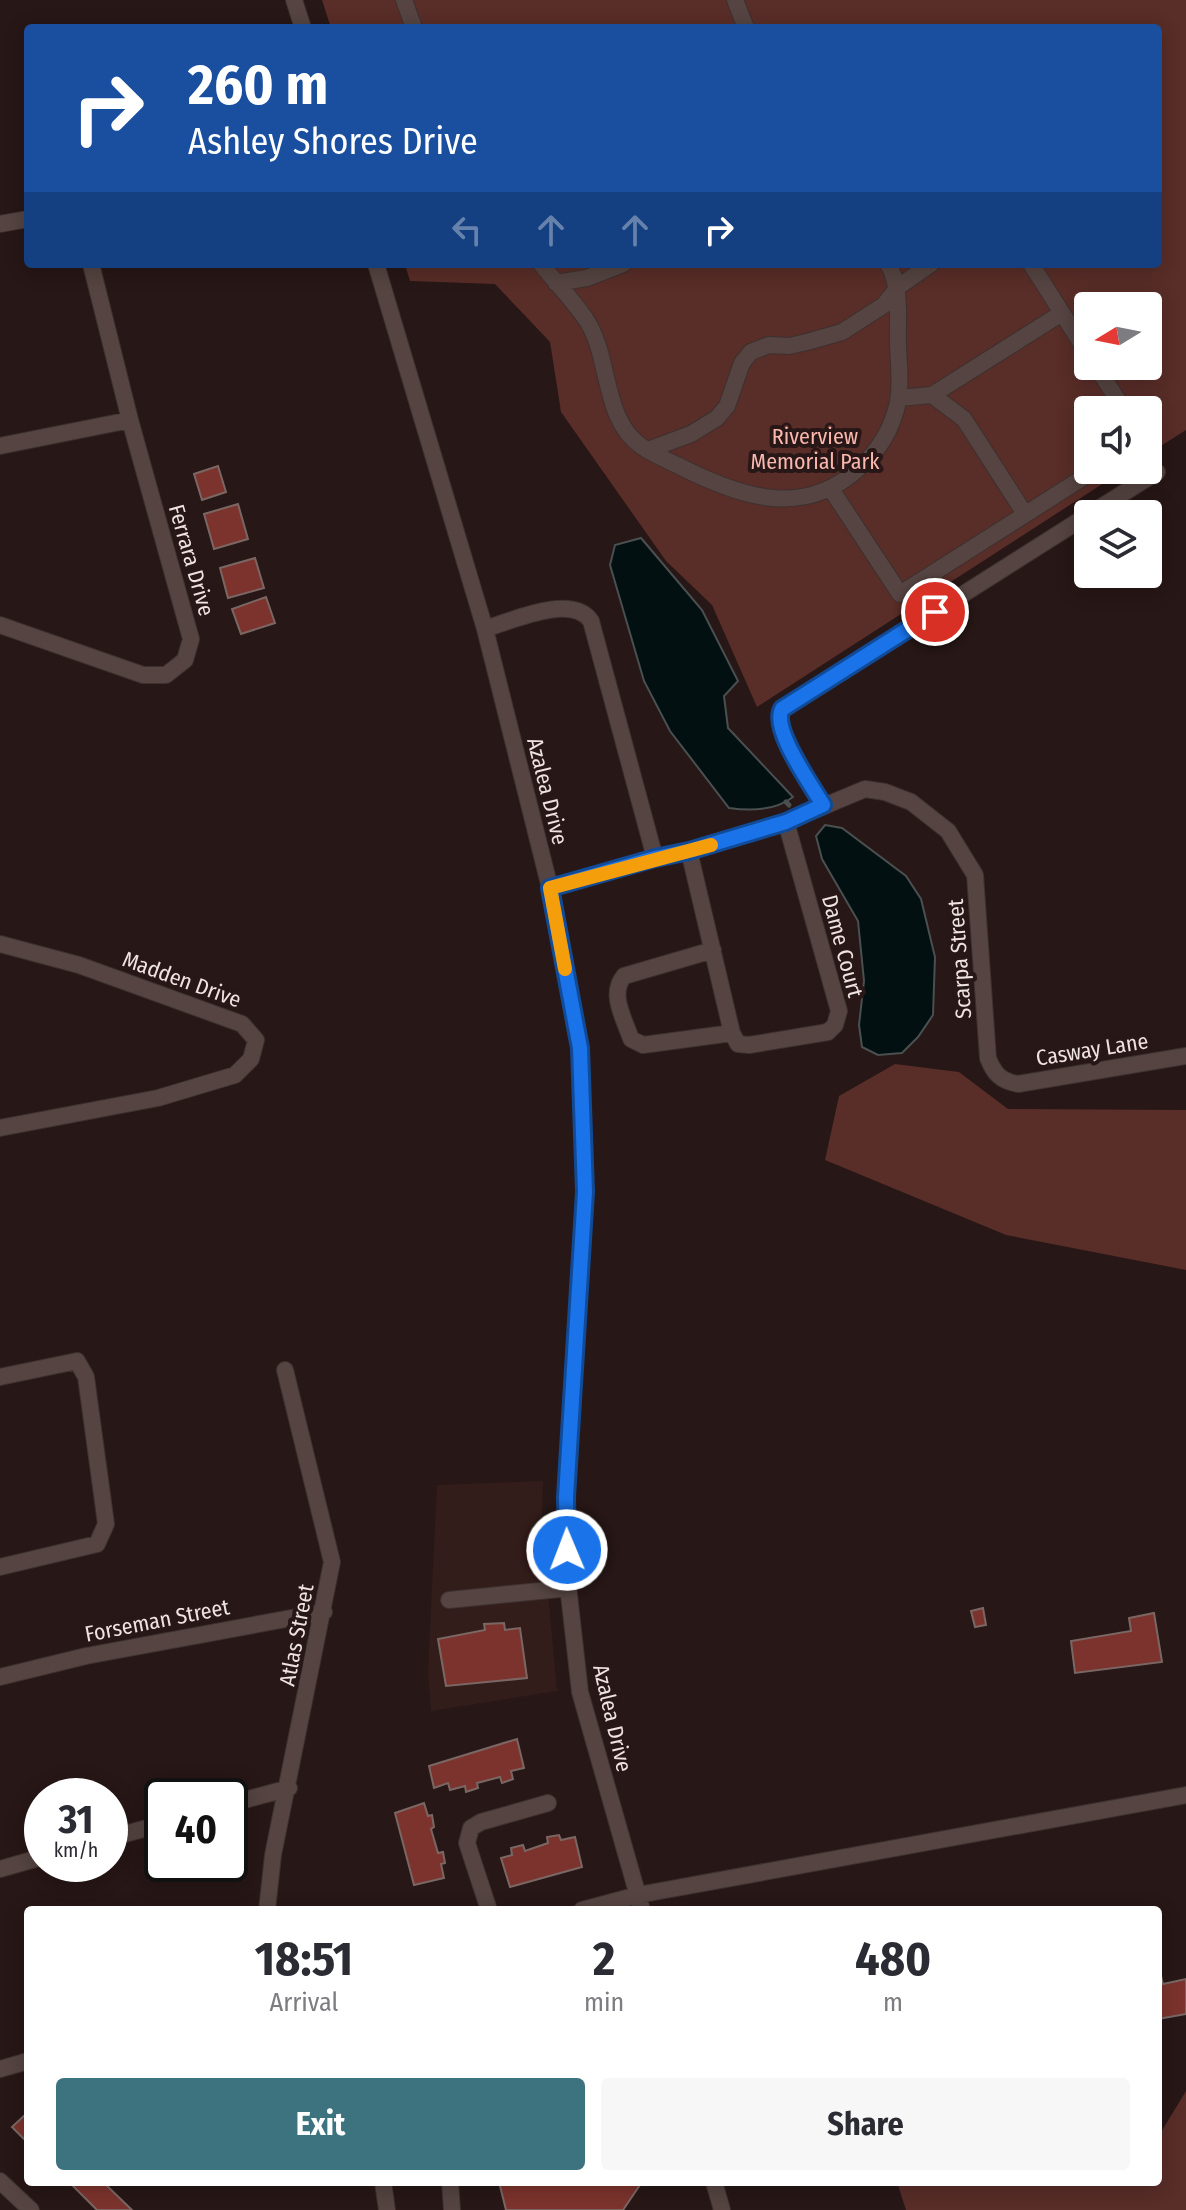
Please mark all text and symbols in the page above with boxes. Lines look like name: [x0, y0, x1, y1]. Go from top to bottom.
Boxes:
text: 260 m: [188, 52, 328, 119]
icon: right: [56, 56, 160, 160]
text: Ashley Shores Drive: [188, 120, 478, 164]
icon: left: [445, 208, 489, 252]
icon: ahead: [529, 208, 573, 252]
icon: ahead: [613, 208, 657, 252]
icon: right: [697, 208, 741, 252]
north arrow: [1074, 292, 1162, 380]
map controls: [1074, 292, 1162, 588]
button: sound: [1074, 396, 1162, 484]
park label: Riverview Memorial Park: [751, 423, 880, 475]
button: layers: [1074, 500, 1162, 588]
street label: Ferrara Drive: [163, 501, 220, 619]
pin: [901, 578, 969, 646]
icon: arrive: [913, 590, 957, 634]
street label: Azalea Drive: [521, 735, 574, 847]
street label: Dame Court: [816, 892, 869, 1001]
street label: Scarpa Street: [942, 897, 977, 1020]
street label: Madden Drive: [119, 946, 245, 1013]
street label: Casway Lane: [1034, 1027, 1150, 1072]
position arrow: [525, 1508, 609, 1592]
street label: Atlas Street: [273, 1581, 320, 1688]
street label: Forseman Street: [83, 1593, 232, 1648]
street label: Azalea Drive: [587, 1662, 638, 1774]
speed limit sign: 40: [144, 1778, 248, 1882]
text: 31: [58, 1796, 94, 1844]
text: km/h: [54, 1838, 98, 1862]
text: 18:51: [255, 1930, 353, 1988]
text: 2: [593, 1930, 615, 1988]
text: 480: [855, 1930, 931, 1988]
text: Arrival: [269, 1987, 338, 2018]
text: min: [584, 1987, 624, 2018]
text: m: [883, 1987, 903, 2018]
button: Exit: [56, 2078, 585, 2170]
button: Share: [601, 2078, 1130, 2170]

